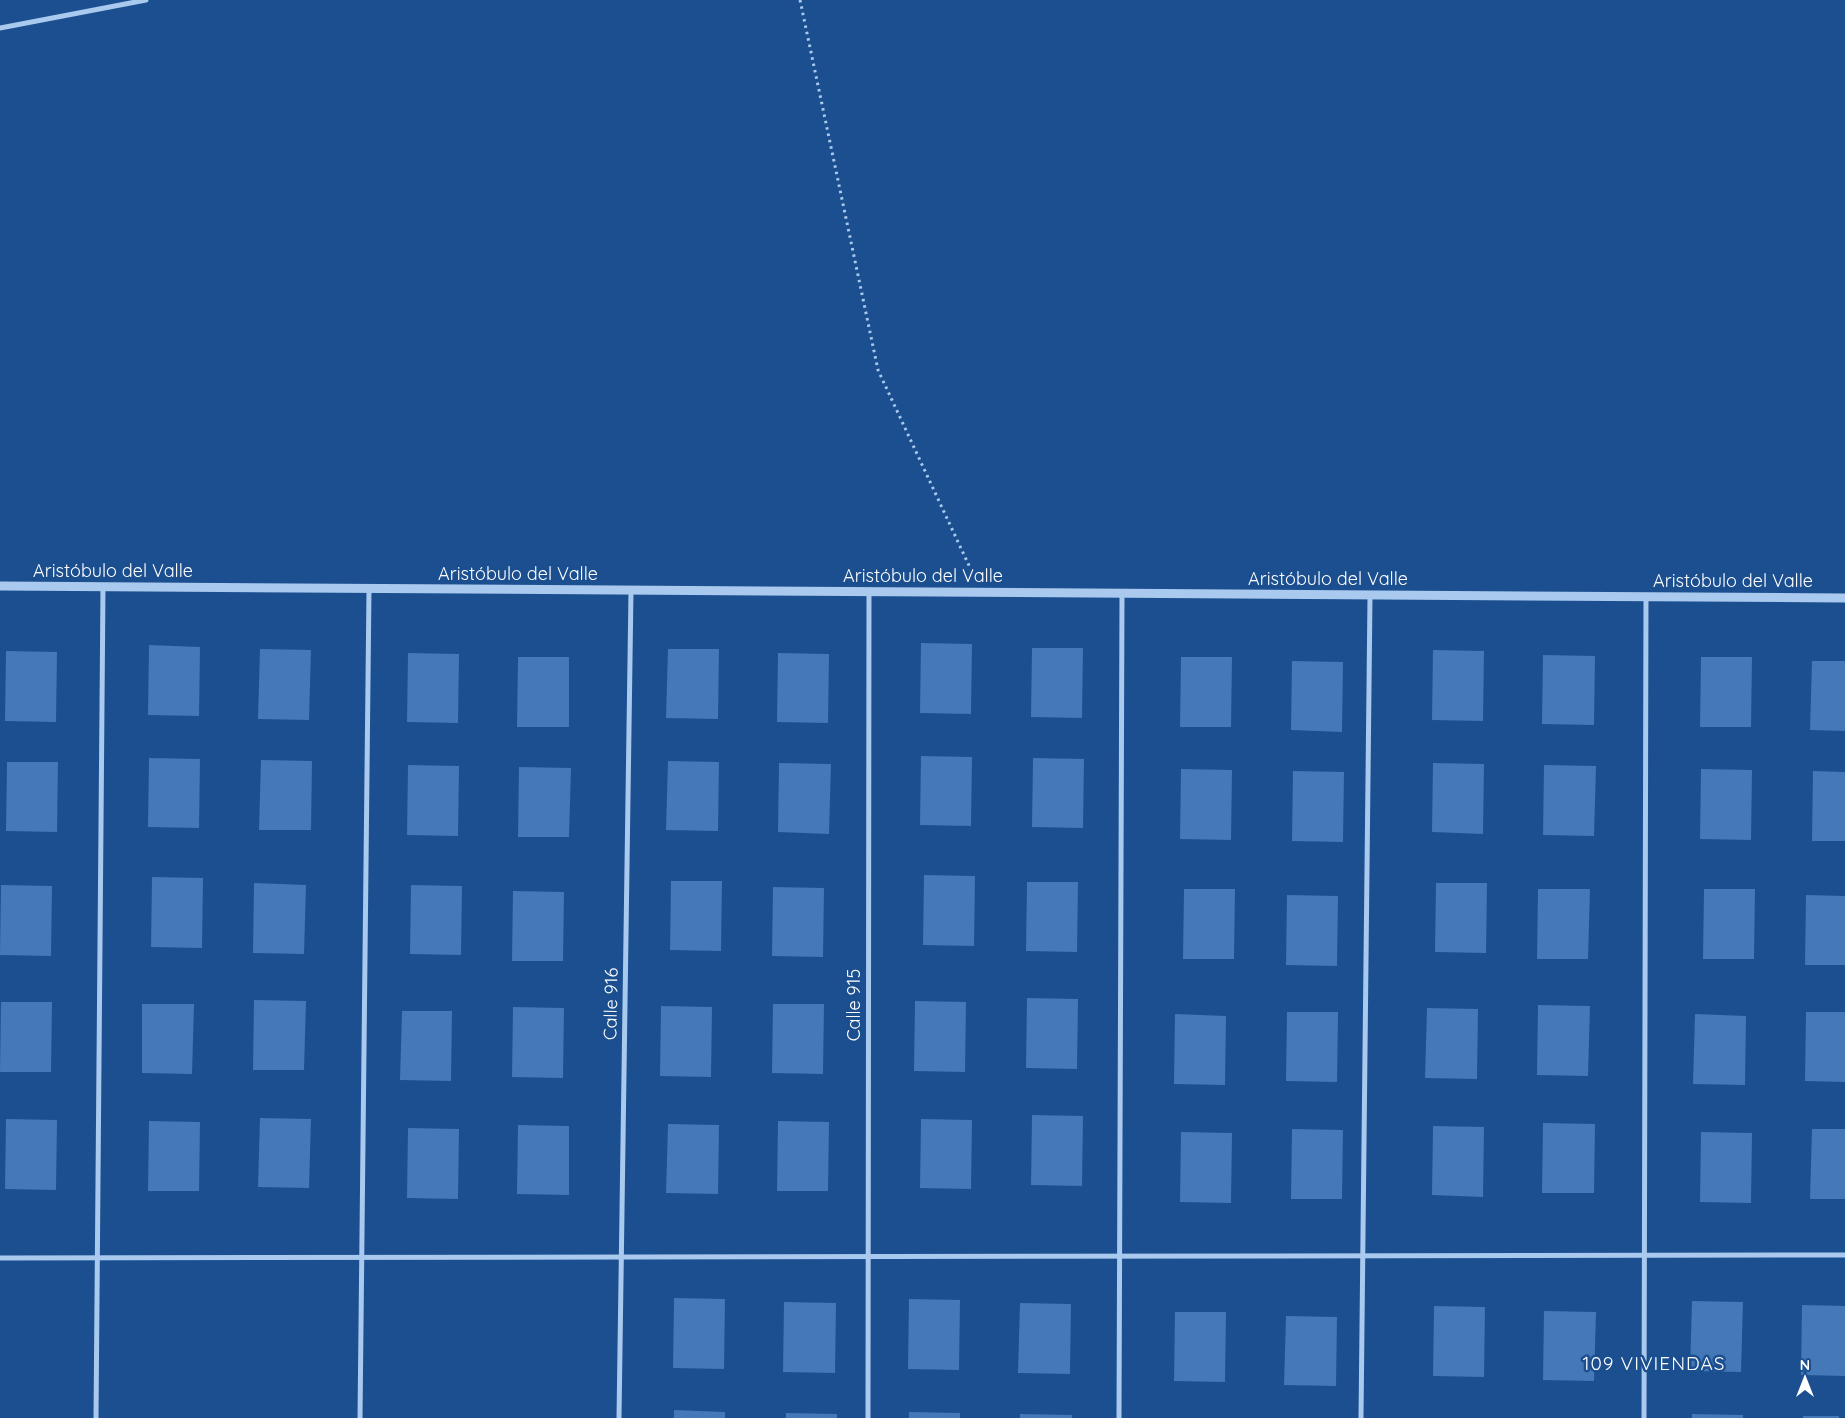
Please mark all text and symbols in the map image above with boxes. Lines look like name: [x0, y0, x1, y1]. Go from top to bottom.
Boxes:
street label: Aristóbulo del Valle: [33, 559, 193, 582]
street label: Aristóbulo del Valle: [438, 562, 598, 585]
street label: Aristóbulo del Valle: [843, 564, 1003, 587]
street label: Aristóbulo del Valle: [1248, 567, 1408, 590]
street label: Aristóbulo del Valle: [1653, 569, 1813, 592]
street label: Calle 916: [598, 967, 623, 1040]
street label: Calle 915: [842, 969, 865, 1041]
district label: 109 VIVIENDAS: [1582, 1351, 1726, 1375]
north arrow: [1780, 1353, 1830, 1403]
text: N: [1800, 1356, 1810, 1374]

